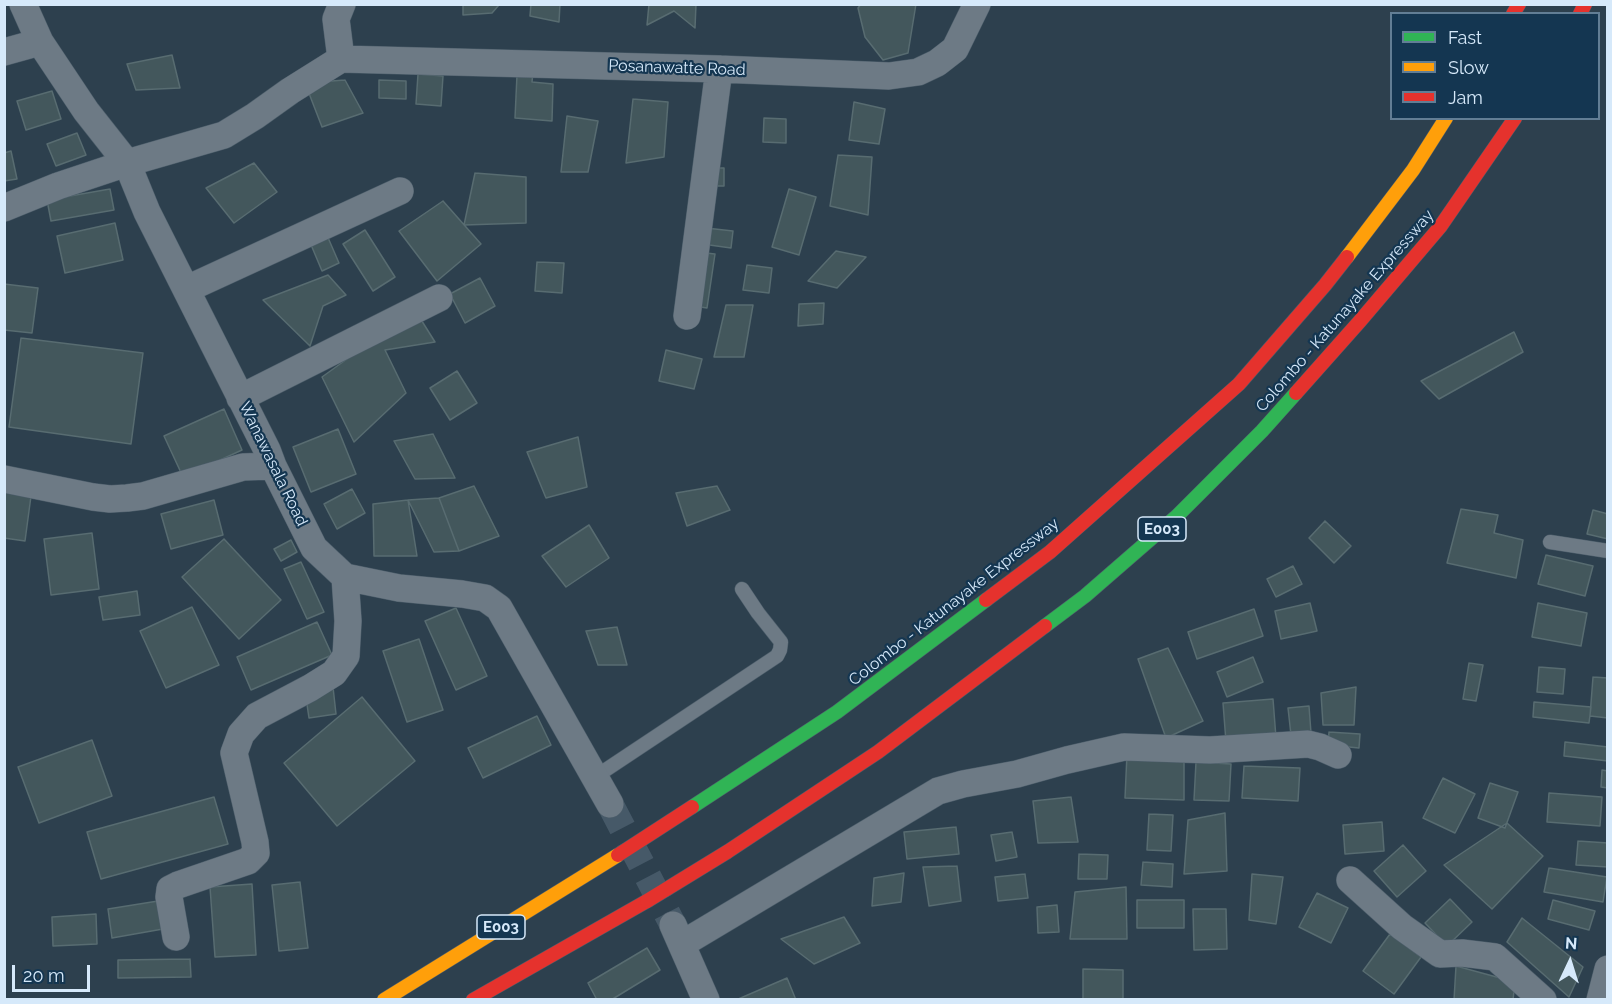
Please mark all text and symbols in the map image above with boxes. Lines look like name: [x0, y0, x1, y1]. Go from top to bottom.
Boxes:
legend: [1390, 12, 1600, 120]
text: Fast: [1448, 27, 1482, 48]
street label: Posanawatte Road: [608, 56, 746, 80]
text: Slow: [1448, 57, 1489, 78]
text: Jam: [1448, 87, 1483, 108]
street label: Colombo - Katunayake Expressway: [1252, 206, 1438, 416]
street label: Wanawasala Road: [235, 399, 311, 529]
street label: Colombo - Katunayake Expressway: [845, 514, 1063, 690]
road number: E003: [1138, 517, 1186, 541]
road number: E003: [477, 915, 525, 939]
north arrow: [1540, 932, 1600, 992]
text: N: [1565, 934, 1578, 953]
scale bar: [15, 953, 93, 991]
text: 20 m: [23, 965, 65, 986]

